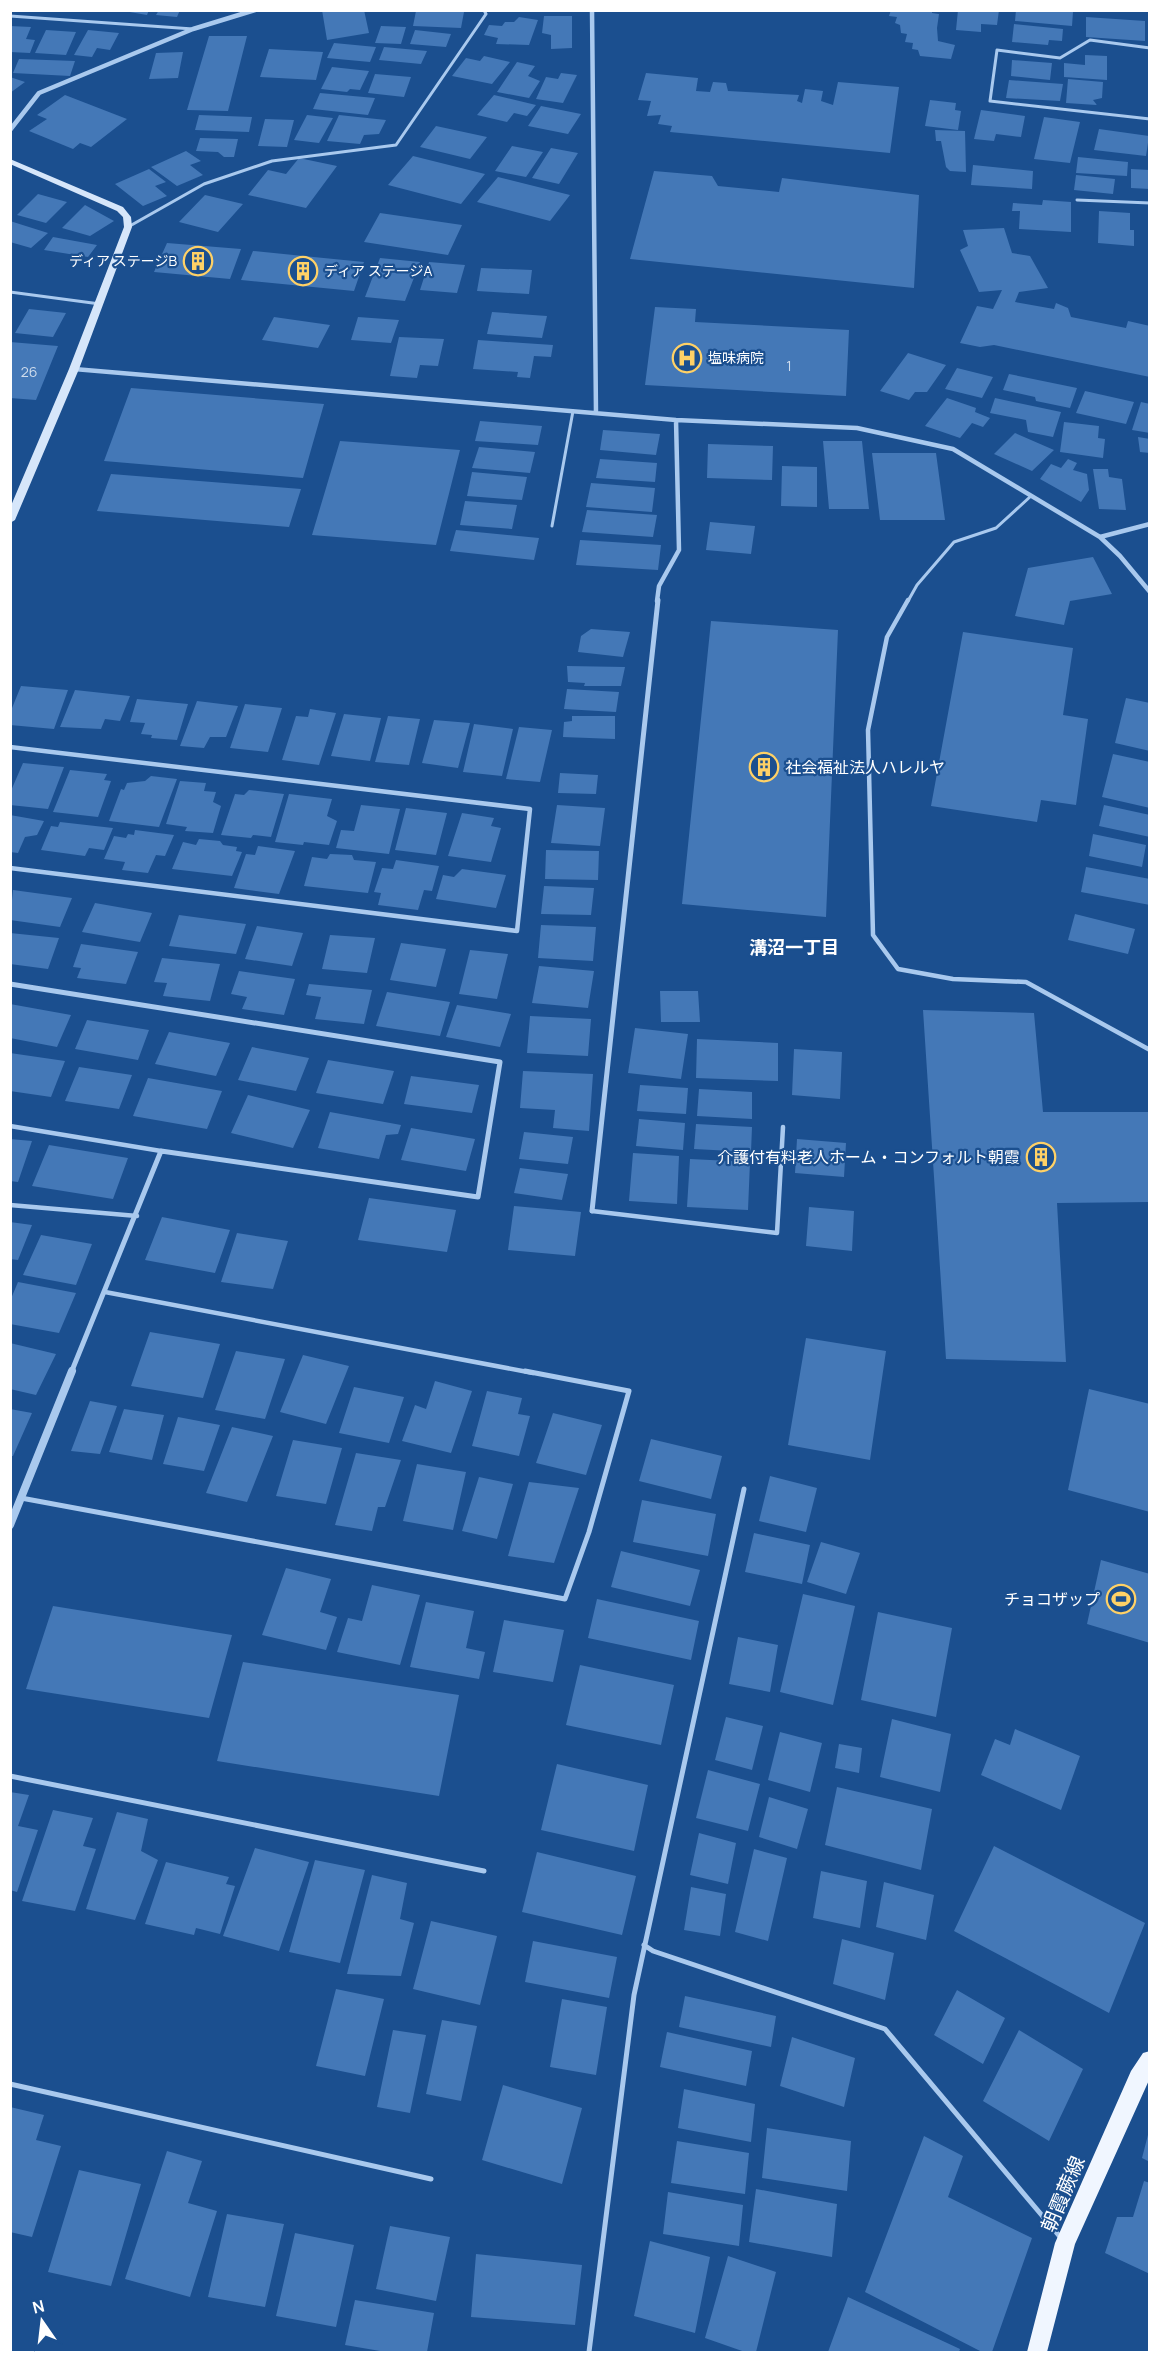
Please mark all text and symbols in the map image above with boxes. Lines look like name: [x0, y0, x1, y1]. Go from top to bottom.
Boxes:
building icon: ディア ステージB: [182, 245, 214, 277]
place label: ディア ステージB: [69, 251, 177, 270]
building icon: ディア ステージA: [287, 255, 319, 287]
place label: ディア ステージA: [324, 261, 433, 280]
hospital icon: 塩味病院: [671, 342, 703, 374]
place label: 塩味病院: [708, 348, 764, 367]
house number: 1: [786, 356, 792, 375]
house number: 26: [21, 362, 37, 381]
building icon: 社会福祉法人ハレルヤ: [748, 751, 780, 783]
place label: 社会福祉法人ハレルヤ: [785, 756, 945, 778]
district label: 溝沼一丁目: [749, 935, 839, 959]
building icon: 介護付有料老人ホーム・コンフォルト朝霞: [1025, 1141, 1057, 1173]
place label: 介護付有料老人ホーム・コンフォルト朝霞: [717, 1146, 1020, 1168]
sports icon: チョコザップ: [1105, 1583, 1137, 1615]
place label: チョコザップ: [1004, 1588, 1100, 1610]
street label: 朝霞蕨線: [1034, 2152, 1091, 2236]
north arrow: [12, 2291, 72, 2351]
text: N: [30, 2294, 47, 2319]

